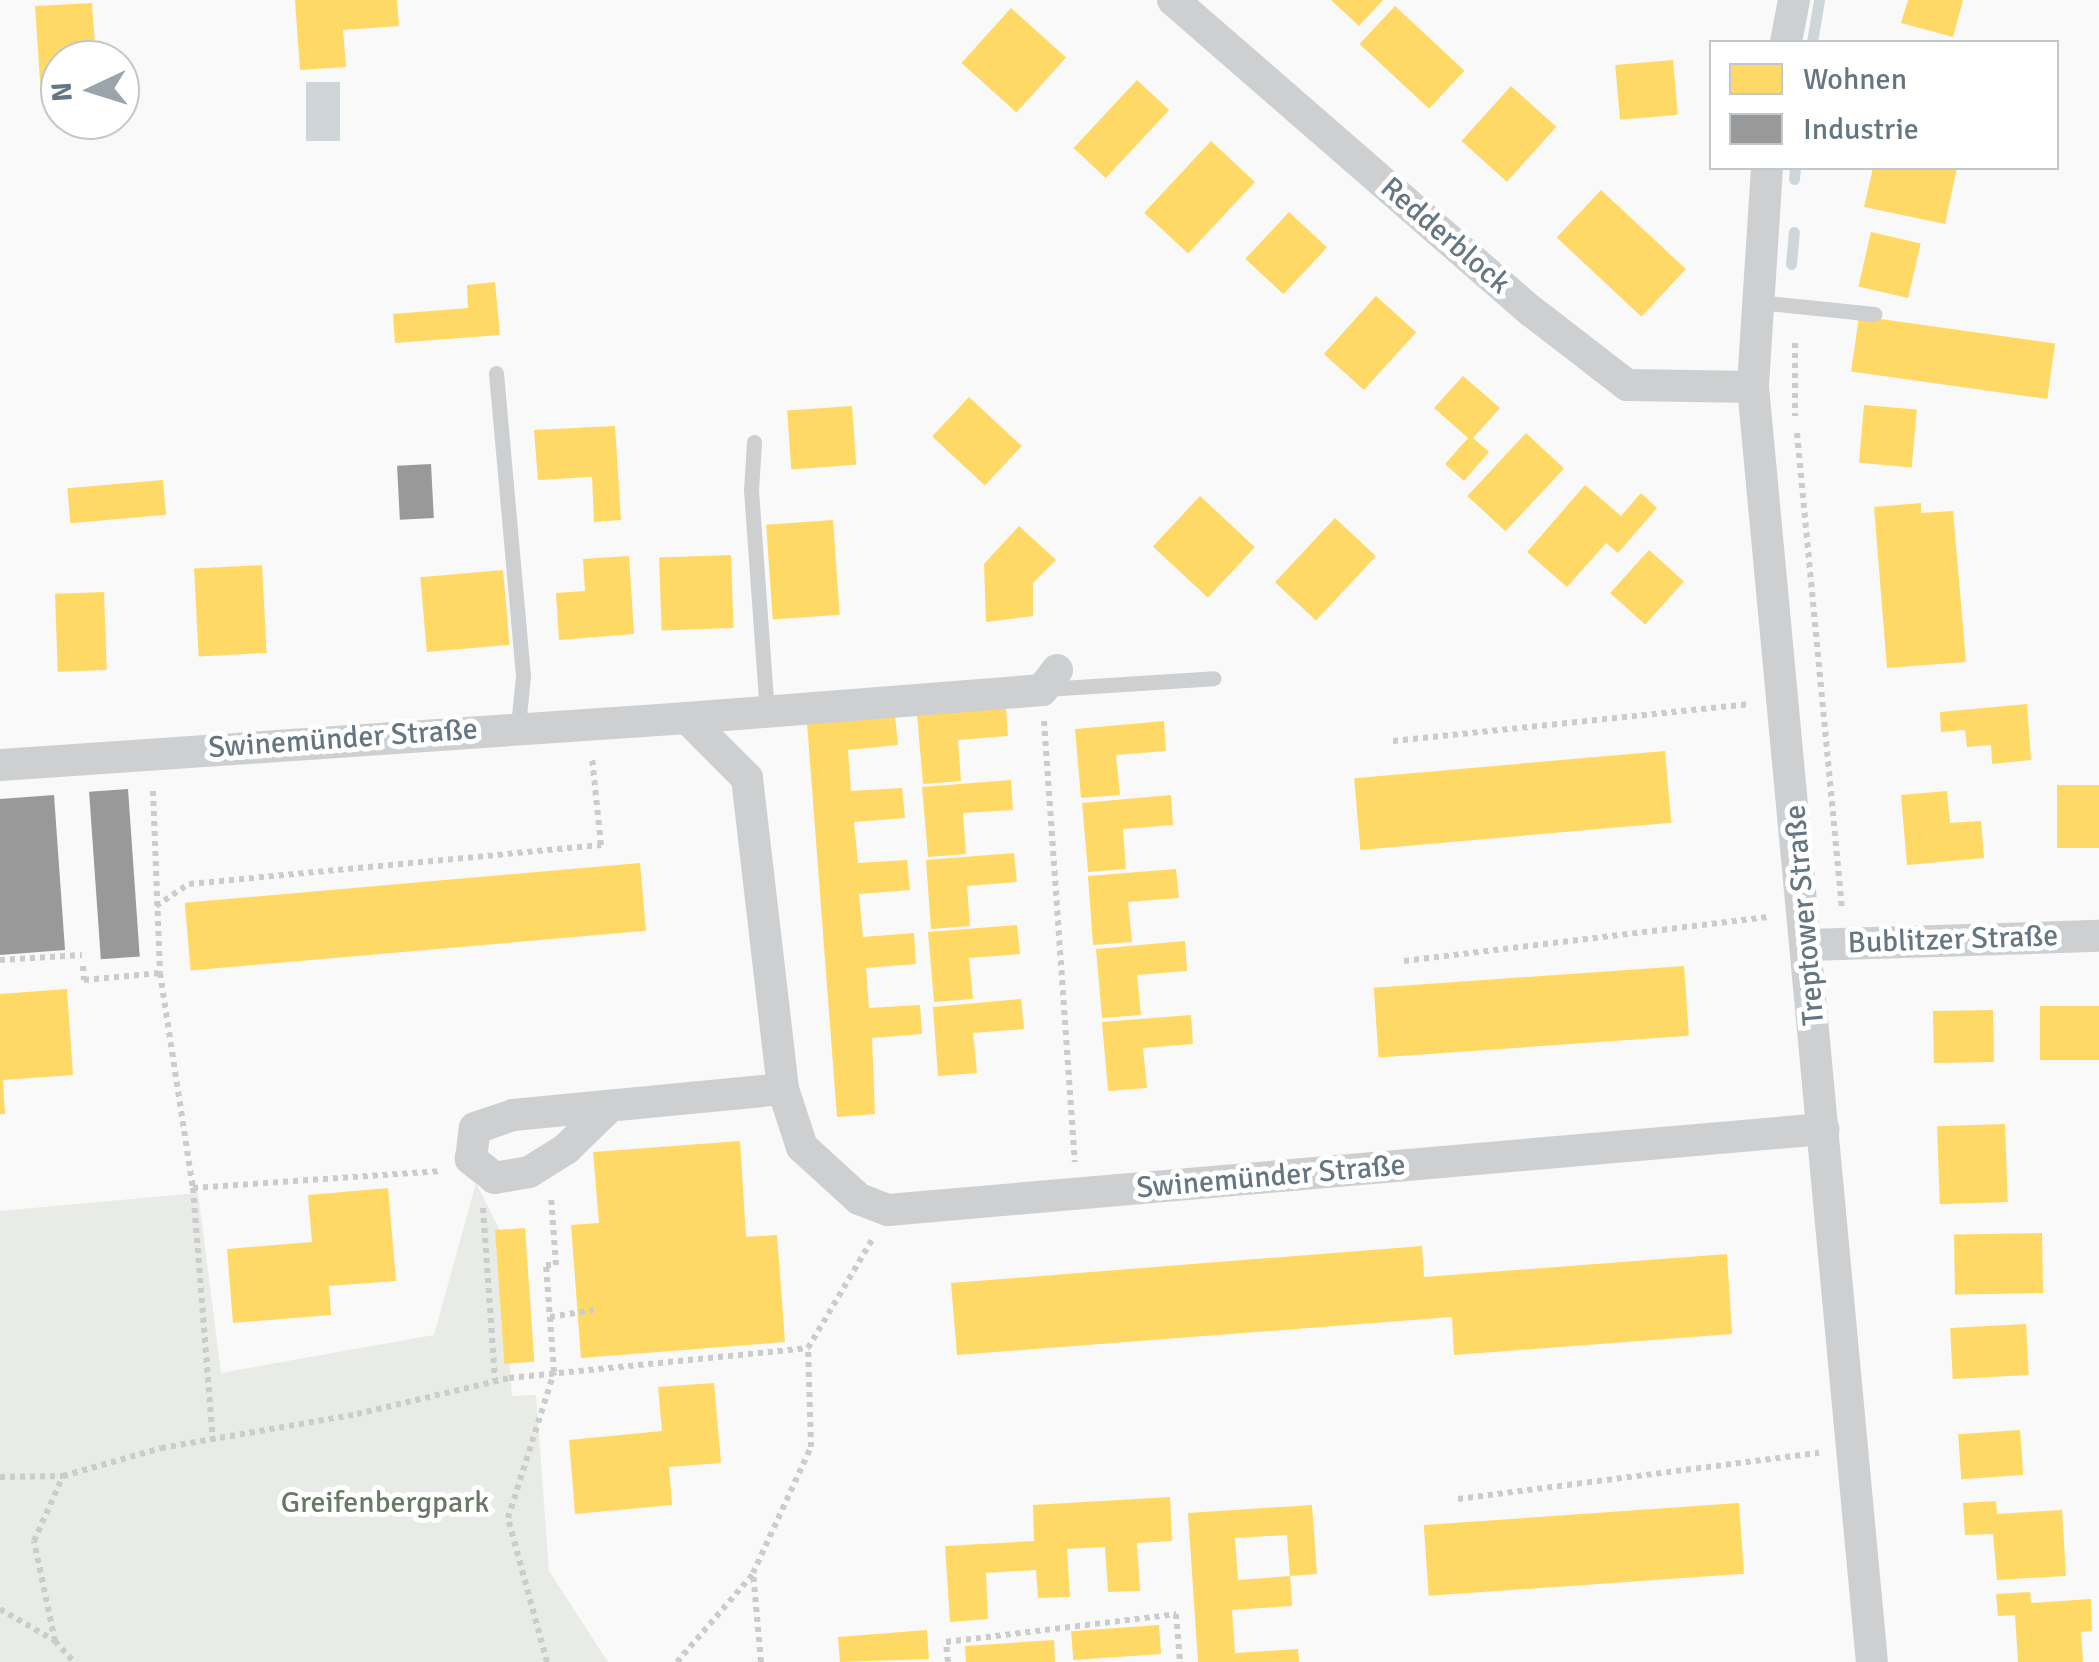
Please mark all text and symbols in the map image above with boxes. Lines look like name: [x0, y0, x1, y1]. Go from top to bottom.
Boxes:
north arrow: [40, 40, 140, 140]
legend: [1709, 40, 2059, 170]
text: Wohnen: [1803, 61, 1907, 98]
text: N: [44, 81, 80, 103]
text: Industrie: [1803, 111, 1919, 148]
street label: Redderblock: [1373, 170, 1517, 302]
street label: Swinemünder Straße: [207, 712, 479, 766]
street label: Treptower Straße: [1777, 803, 1833, 1027]
street label: Bublitzer Straße: [1847, 918, 2059, 962]
street label: Swinemünder Straße: [1135, 1147, 1407, 1207]
park label: Greifenbergpark: [281, 1485, 489, 1521]

